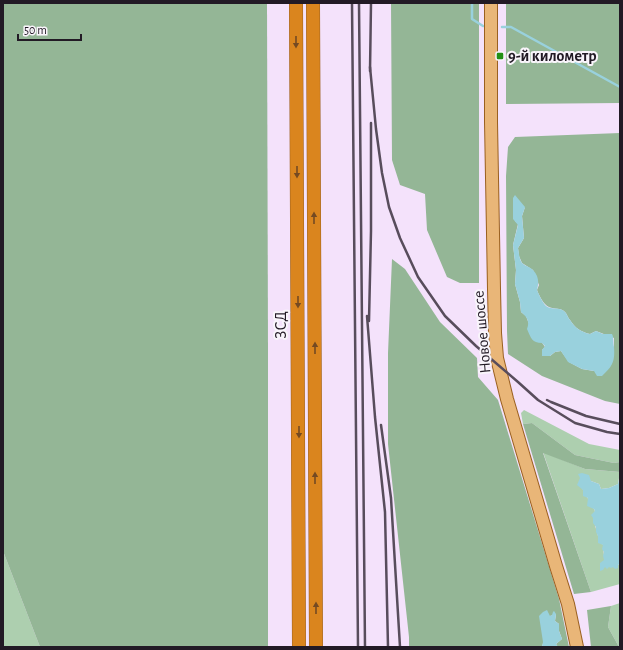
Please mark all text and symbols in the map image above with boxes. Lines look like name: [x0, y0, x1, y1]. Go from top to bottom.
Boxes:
scale bar: [18, 16, 81, 42]
text: 50 m: [24, 24, 47, 36]
one-way arrow: [293, 36, 300, 48]
place label: 9-й километр: [508, 48, 597, 64]
marker: 9-й километр: [495, 51, 505, 61]
one-way arrow: [294, 166, 300, 179]
one-way arrow: [311, 211, 317, 224]
street label: Новое шоссе: [470, 290, 494, 374]
one-way arrow: [295, 296, 301, 309]
street label: ЗСД: [273, 311, 289, 339]
one-way arrow: [312, 341, 318, 354]
one-way arrow: [296, 426, 302, 439]
one-way arrow: [312, 472, 319, 484]
one-way arrow: [313, 601, 319, 614]

